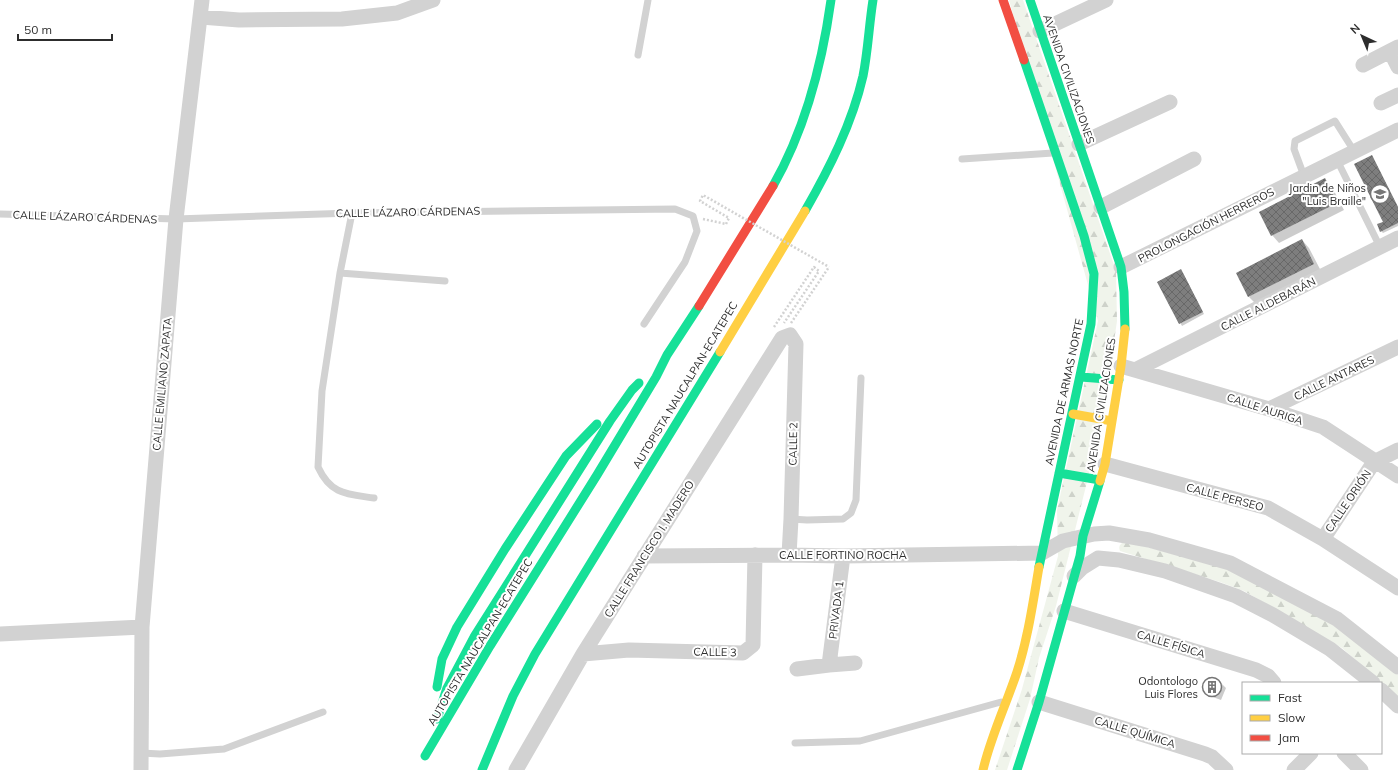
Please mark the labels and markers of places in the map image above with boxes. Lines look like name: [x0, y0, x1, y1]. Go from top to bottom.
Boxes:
place label: Jardin de Niños "Luis Braille": [1289, 181, 1366, 208]
school or university icon: Jardin de Niños "Luis Braille": [1369, 183, 1391, 205]
place label: Odontologo Luis Flores: [1138, 674, 1198, 701]
building icon: Odontologo Luis Flores: [1201, 676, 1223, 698]

